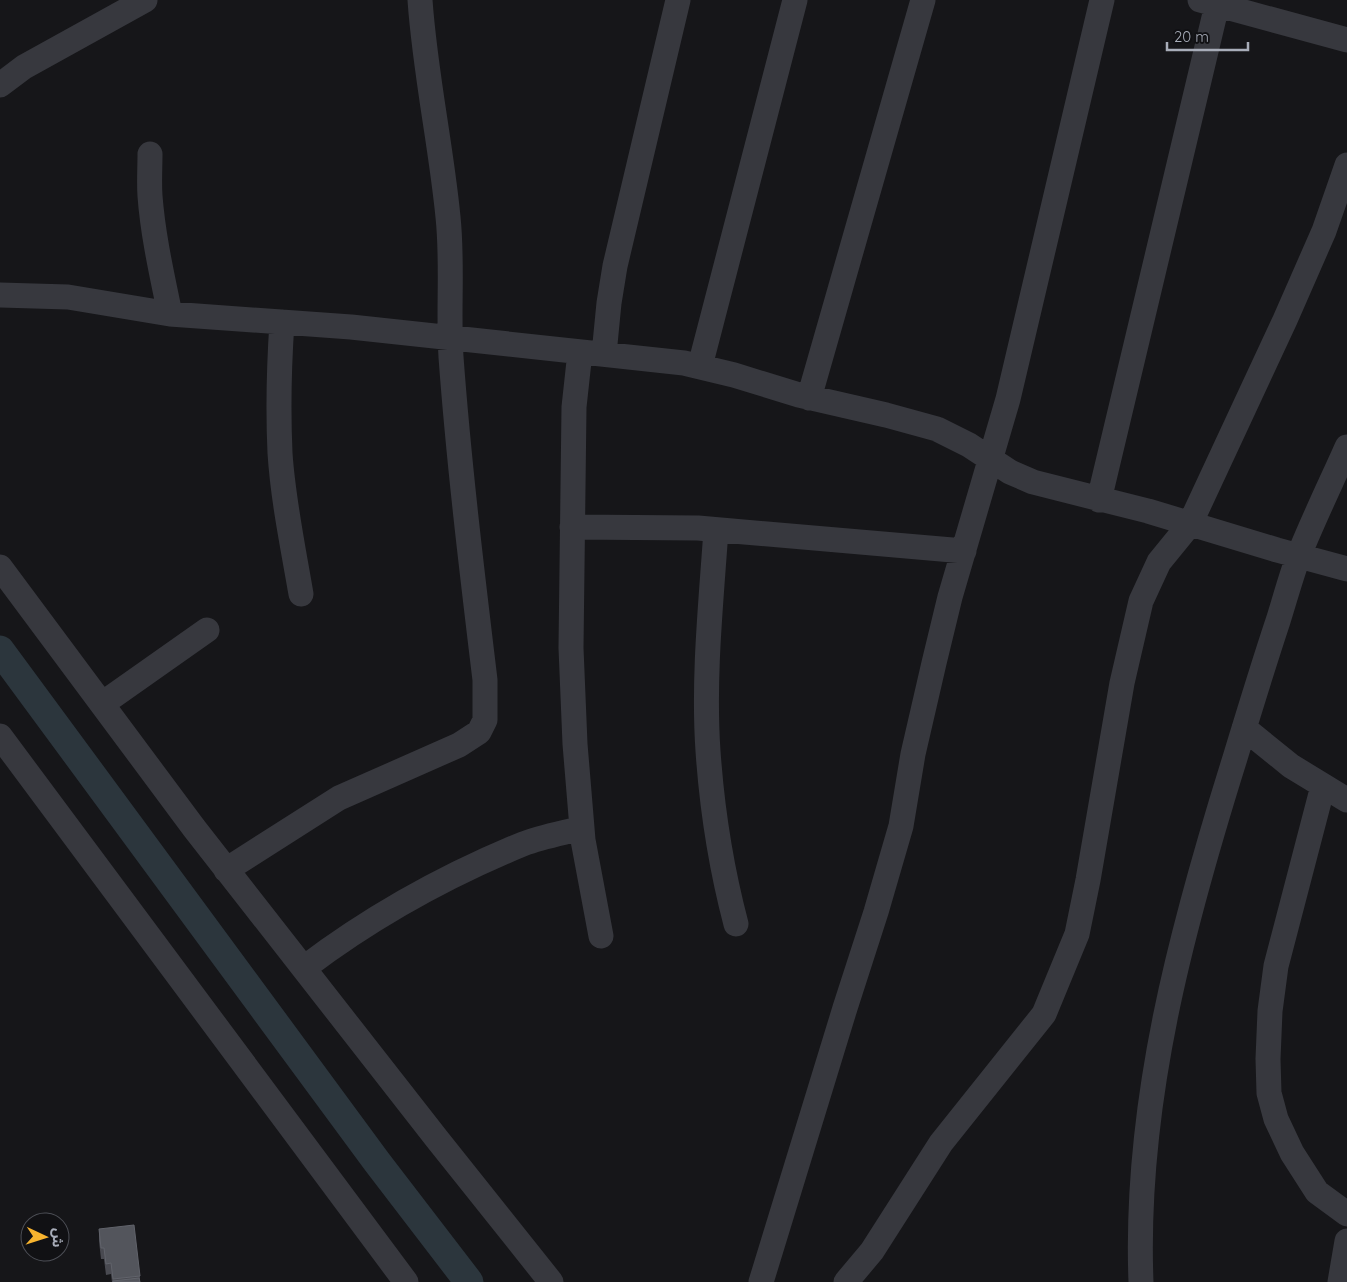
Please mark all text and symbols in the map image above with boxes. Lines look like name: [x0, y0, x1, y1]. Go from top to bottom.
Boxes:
scale bar: [1167, 20, 1248, 52]
text: 20 m: [1174, 27, 1209, 46]
north arrow: [20, 1212, 70, 1262]
text: ش: [48, 1228, 68, 1248]

